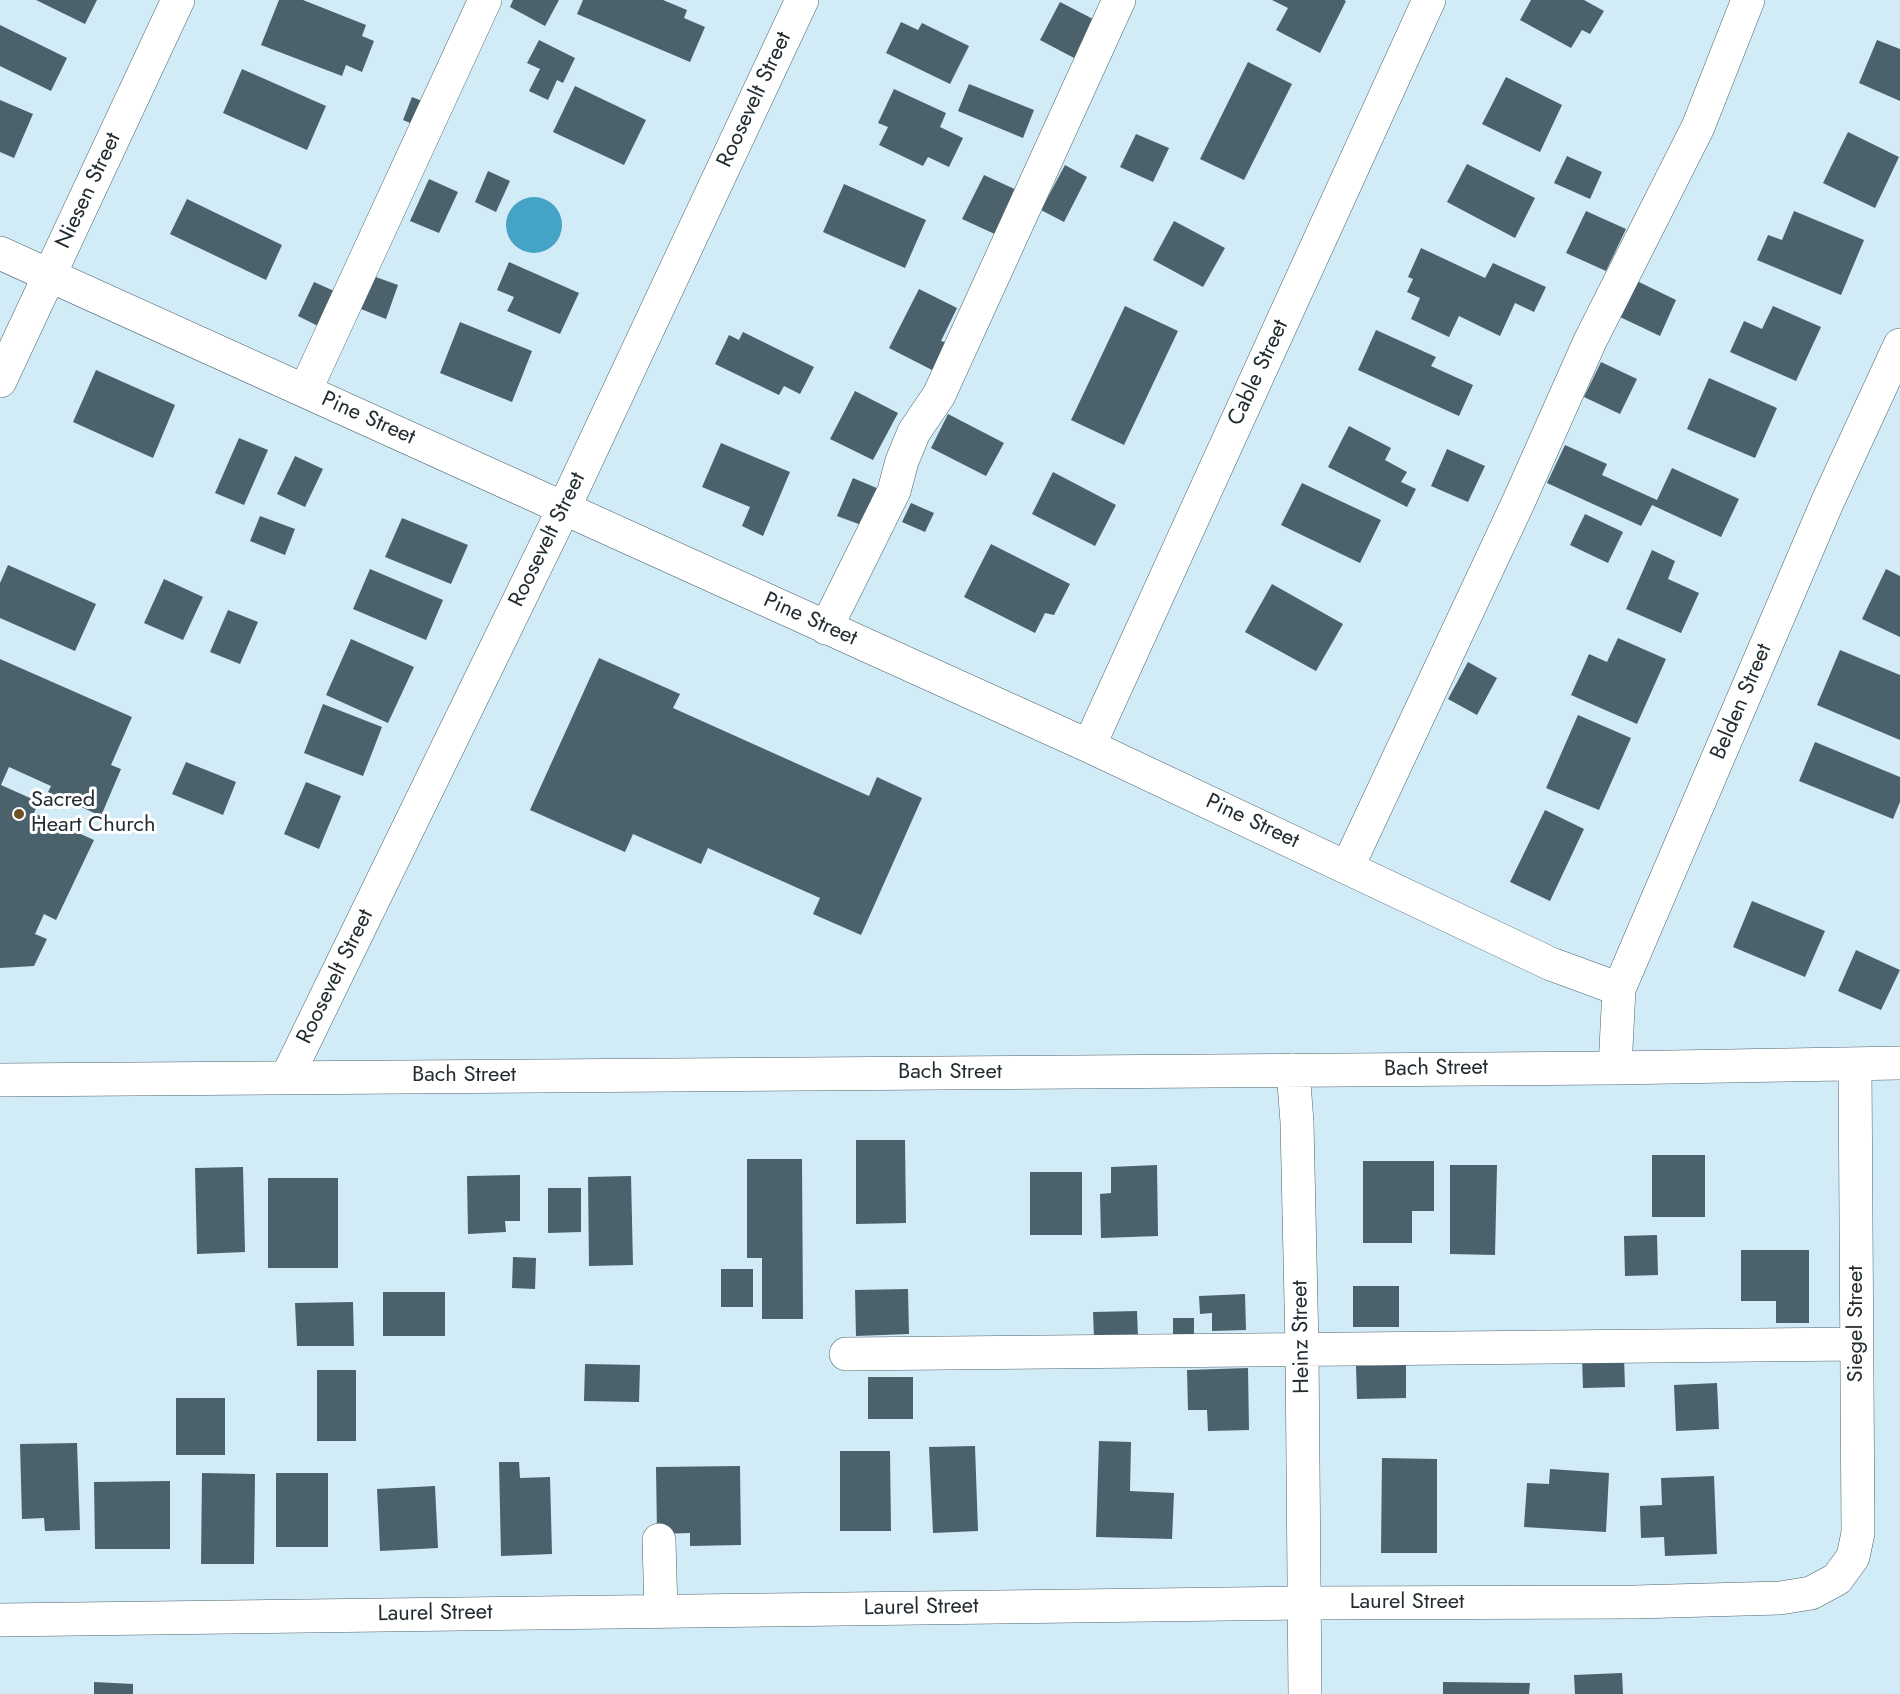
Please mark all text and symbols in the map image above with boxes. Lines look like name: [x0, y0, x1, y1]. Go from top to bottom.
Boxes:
street label: Roosevelt Street: [712, 28, 798, 172]
street label: Niesen Street: [51, 129, 127, 253]
street label: Cable Street: [1223, 316, 1295, 430]
street label: Pine Street: [317, 387, 419, 451]
street label: Roosevelt Street: [504, 468, 592, 612]
street label: Pine Street: [759, 588, 861, 652]
street label: Belden Street: [1706, 640, 1778, 764]
place label: Sacred Heart Church: [31, 788, 156, 840]
street label: Pine Street: [1201, 789, 1303, 855]
marker: Sacred Heart Church: [12, 807, 26, 821]
street label: Roosevelt Street: [292, 905, 380, 1049]
street label: Bach Street: [1384, 1055, 1488, 1083]
street label: Bach Street: [898, 1060, 1002, 1086]
street label: Bach Street: [412, 1063, 516, 1089]
street label: Siegel Street: [1844, 1265, 1870, 1383]
street label: Heinz Street: [1288, 1280, 1316, 1394]
street label: Laurel Street: [1350, 1590, 1464, 1616]
street label: Laurel Street: [863, 1594, 979, 1622]
street label: Laurel Street: [377, 1600, 493, 1628]

